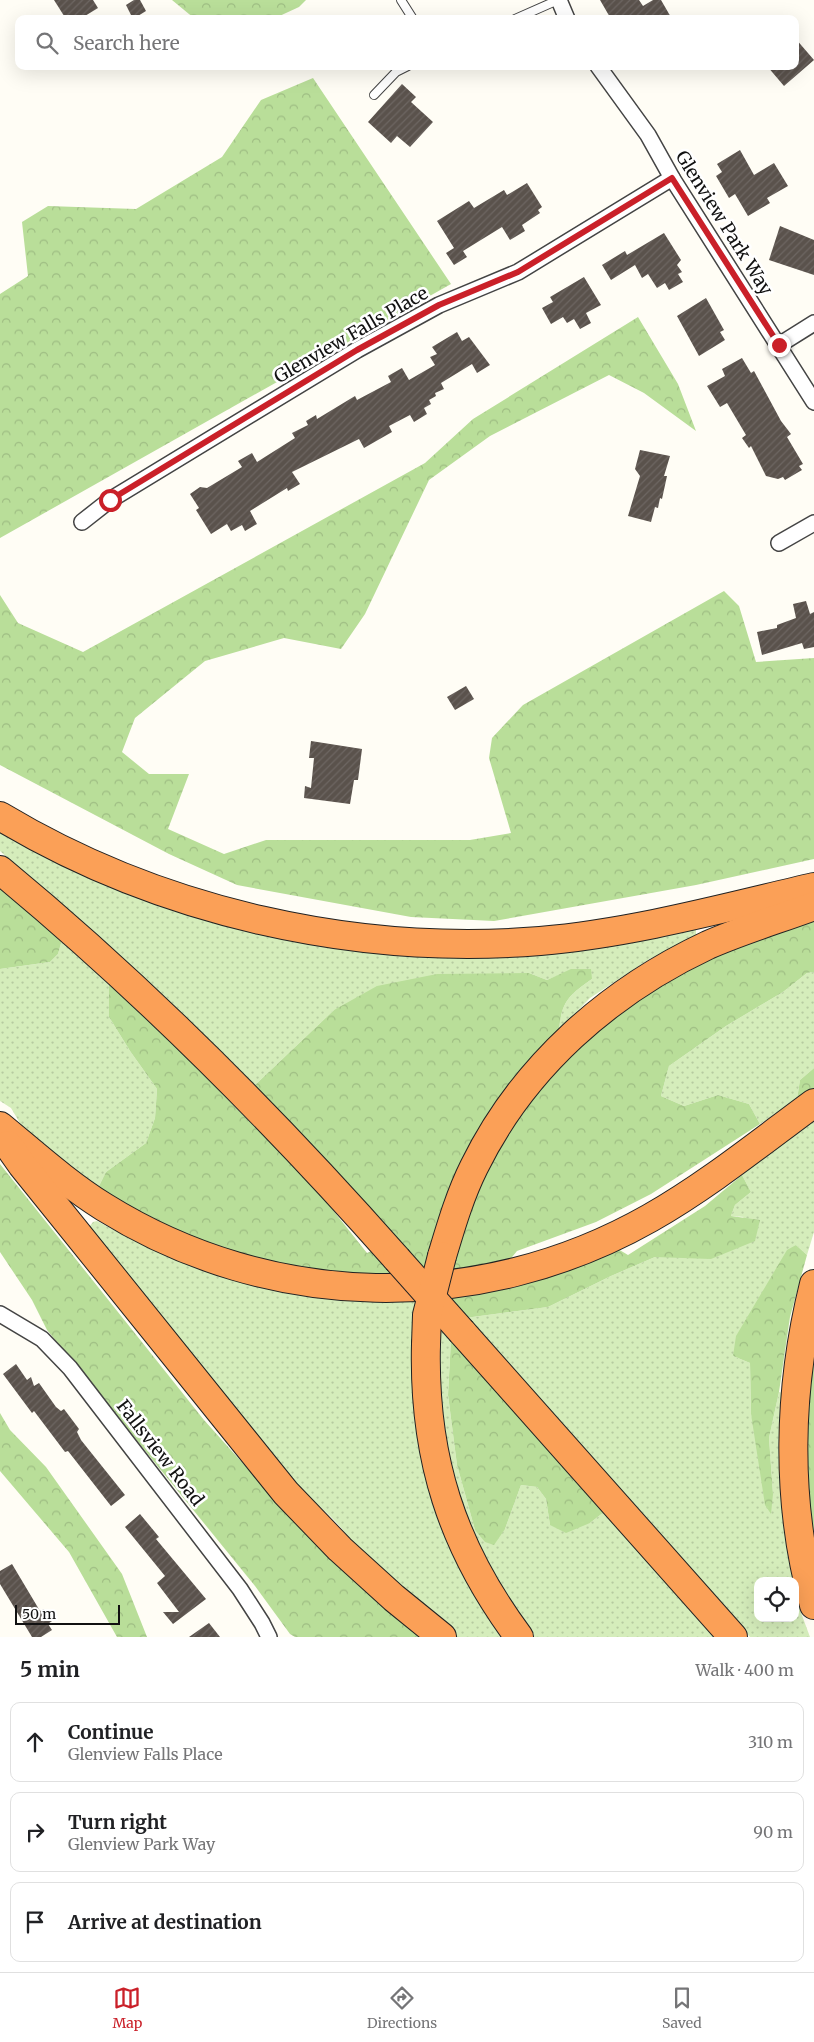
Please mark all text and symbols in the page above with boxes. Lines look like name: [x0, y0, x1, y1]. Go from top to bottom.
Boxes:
search box: [15, 15, 799, 70]
icon: search: [33, 29, 61, 57]
text: Search here: [73, 31, 180, 55]
street label: Glenview Park Way: [671, 146, 778, 300]
street label: Glenview Falls Place: [270, 281, 432, 388]
route end: [768, 334, 791, 357]
route start: [99, 489, 122, 512]
street label: Fallsview Road: [112, 1395, 209, 1511]
map controls: [754, 1577, 799, 1622]
button: locate: [754, 1577, 799, 1622]
scale bar: [15, 1602, 120, 1625]
text: 50 m: [22, 1605, 56, 1623]
text: 5 min: [20, 1656, 80, 1683]
text: Walk · 400 m: [695, 1660, 794, 1680]
text: Continue: [68, 1720, 154, 1744]
icon: ahead: [21, 1728, 49, 1756]
text: 310 m: [748, 1732, 793, 1752]
text: Glenview Falls Place: [68, 1744, 222, 1764]
text: Turn right: [68, 1810, 167, 1834]
icon: right: [21, 1818, 49, 1846]
text: 90 m: [753, 1822, 793, 1842]
text: Glenview Park Way: [68, 1834, 215, 1854]
icon: arrive: [21, 1908, 49, 1936]
text: Arrive at destination: [68, 1910, 262, 1934]
tab: Map: [112, 1984, 142, 2032]
tab: Directions: [367, 1984, 437, 2032]
tab: Saved: [662, 1984, 702, 2032]

